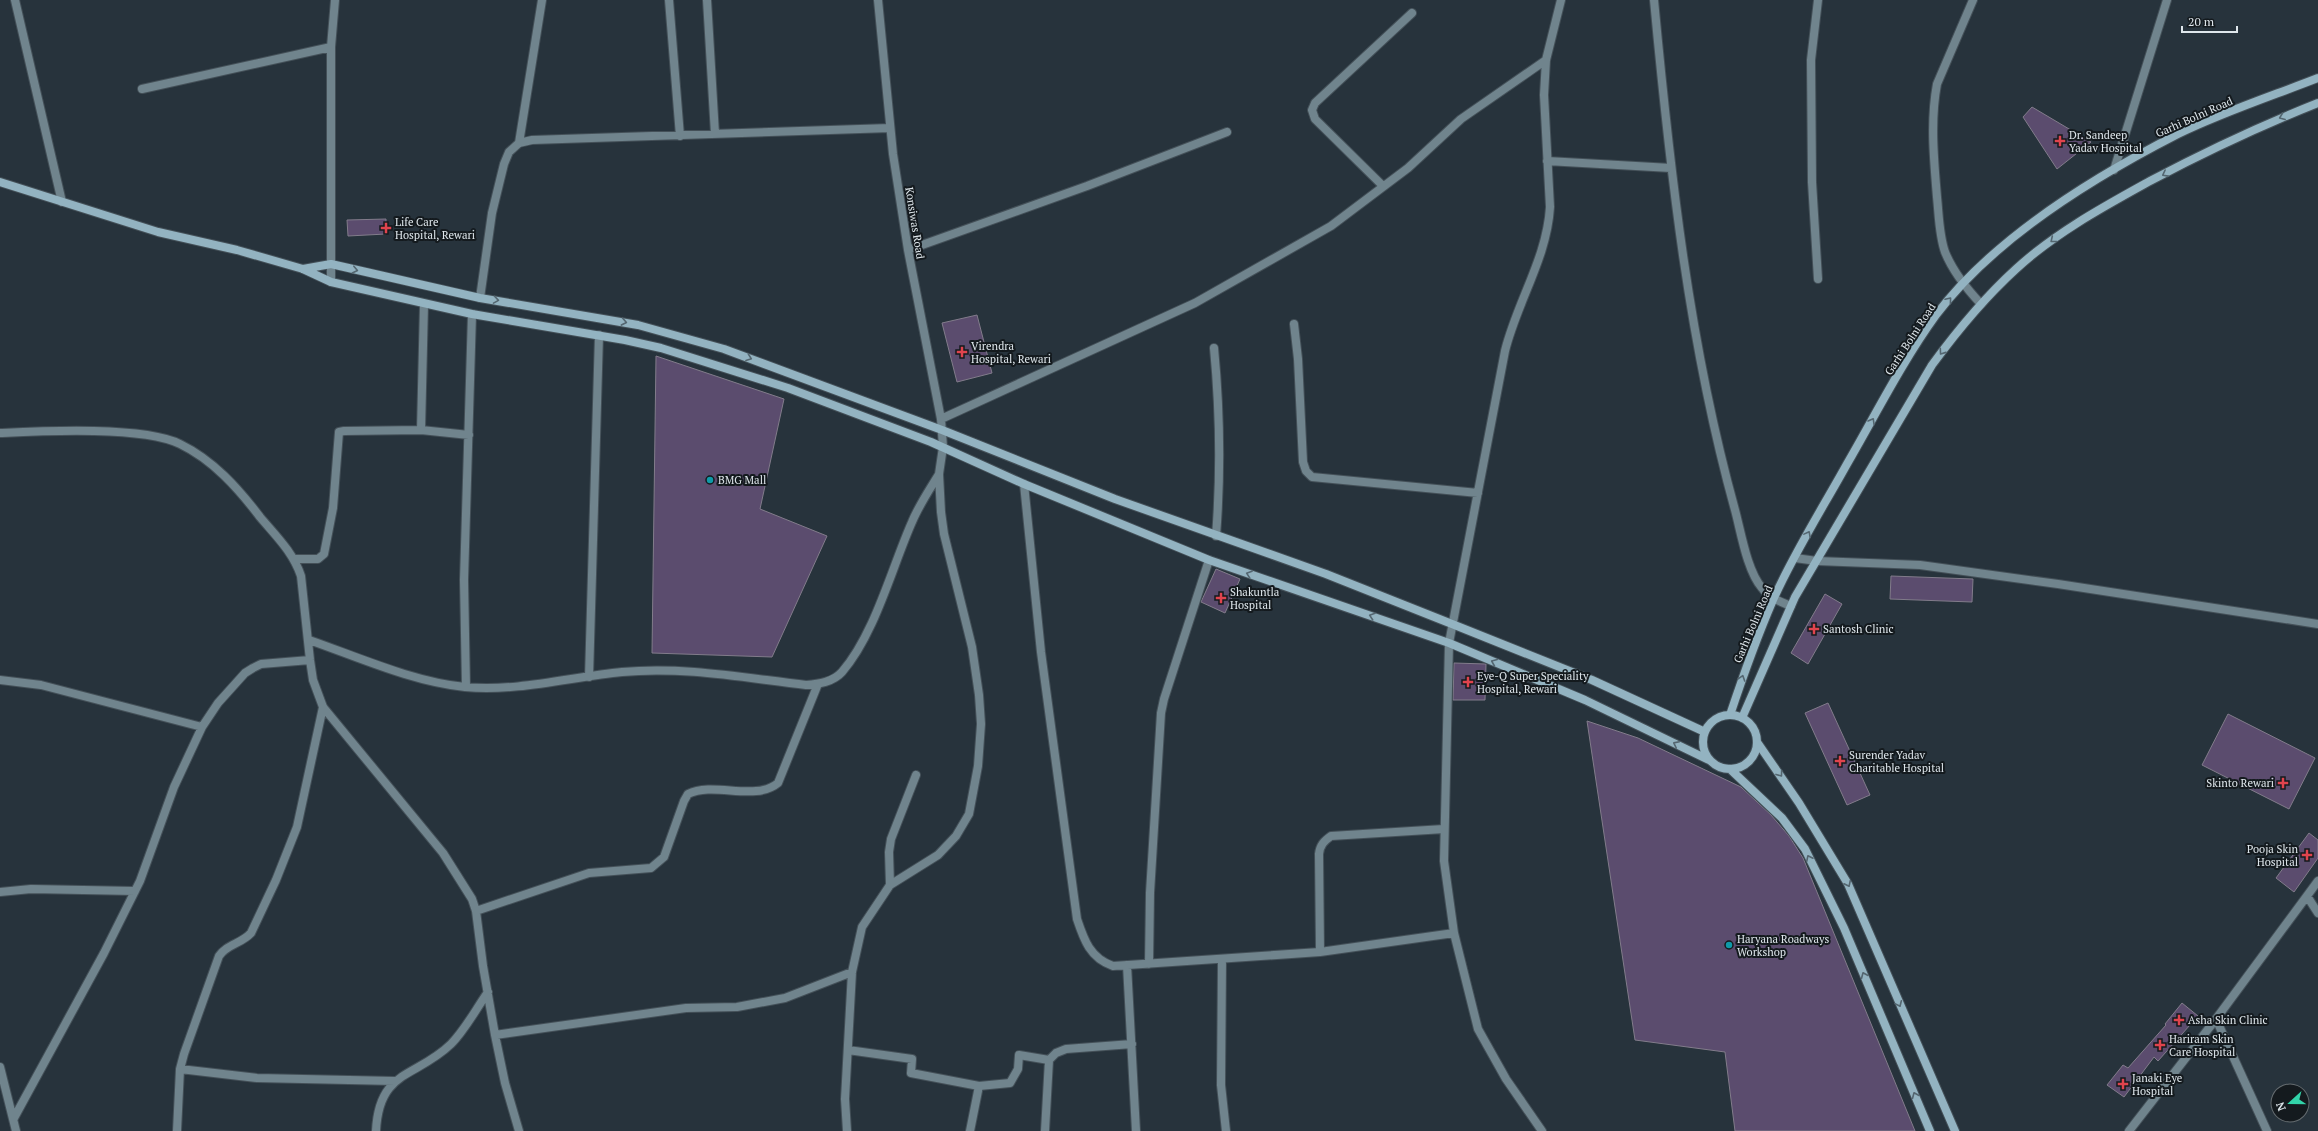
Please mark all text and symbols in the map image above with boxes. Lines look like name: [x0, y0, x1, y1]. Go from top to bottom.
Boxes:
scale bar: [2182, 8, 2237, 34]
text: 20 m: [2188, 14, 2215, 29]
street label: Garhi Bolni Road: [2153, 94, 2235, 140]
one-way arrow: [2278, 113, 2285, 121]
place label: Dr. Sandeep Yadav Hospital: [2069, 128, 2142, 155]
marker: Dr. Sandeep Yadav Hospital: [2054, 135, 2066, 147]
one-way arrow: [2161, 169, 2169, 176]
street label: Konsiwas Road: [902, 186, 928, 260]
place label: Life Care Hospital, Rewari: [395, 215, 475, 242]
marker: Life Care Hospital, Rewari: [380, 222, 392, 234]
one-way arrow: [2050, 235, 2057, 242]
one-way arrow: [352, 265, 359, 273]
one-way arrow: [493, 295, 499, 304]
one-way arrow: [1944, 297, 1951, 305]
street label: Garhi Bolni Road: [1882, 300, 1938, 378]
one-way arrow: [621, 317, 627, 326]
place label: Virendra Hospital, Rewari: [971, 339, 1051, 366]
marker: Virendra Hospital, Rewari: [956, 346, 968, 358]
one-way arrow: [1940, 347, 1947, 354]
one-way arrow: [746, 353, 753, 361]
one-way arrow: [1867, 418, 1874, 426]
place label: BMG Mall: [718, 473, 766, 487]
marker: BMG Mall: [705, 475, 715, 485]
one-way arrow: [1803, 531, 1810, 539]
one-way arrow: [1246, 570, 1253, 579]
street label: Garhi Bolni Road: [1730, 583, 1776, 665]
place label: Shakuntla Hospital: [1230, 585, 1280, 612]
marker: Shakuntla Hospital: [1215, 592, 1227, 604]
one-way arrow: [1369, 613, 1376, 621]
place label: Santosh Clinic: [1823, 622, 1894, 636]
marker: Santosh Clinic: [1808, 623, 1820, 635]
one-way arrow: [1491, 658, 1498, 666]
place label: Eye-Q Super Speciality Hospital, Rewari: [1477, 669, 1589, 696]
one-way arrow: [1738, 675, 1746, 682]
marker: Eye-Q Super Speciality Hospital, Rewari: [1462, 676, 1474, 688]
one-way arrow: [1673, 741, 1681, 749]
place label: Surender Yadav Charitable Hospital: [1849, 748, 1944, 775]
marker: Surender Yadav Charitable Hospital: [1834, 755, 1846, 767]
one-way arrow: [1775, 769, 1782, 776]
place label: Skinto Rewari: [2206, 776, 2274, 790]
marker: Skinto Rewari: [2277, 777, 2289, 789]
place label: Pooja Skin Hospital: [2247, 842, 2298, 869]
marker: Pooja Skin Hospital: [2301, 849, 2313, 861]
one-way arrow: [1806, 854, 1814, 862]
one-way arrow: [1843, 880, 1851, 887]
place label: Haryana Roadways Workshop: [1737, 932, 1830, 959]
marker: Haryana Roadways Workshop: [1724, 940, 1734, 950]
one-way arrow: [1861, 972, 1869, 980]
one-way arrow: [1894, 999, 1902, 1007]
place label: Asha Skin Clinic: [2188, 1013, 2268, 1027]
marker: Asha Skin Clinic: [2173, 1014, 2185, 1026]
place label: Hariram Skin Care Hospital: [2169, 1032, 2235, 1059]
marker: Hariram Skin Care Hospital: [2154, 1039, 2166, 1051]
place label: Janaki Eye Hospital: [2132, 1071, 2183, 1098]
marker: Janaki Eye Hospital: [2117, 1078, 2129, 1090]
north arrow: [2270, 1083, 2310, 1123]
one-way arrow: [1911, 1092, 1919, 1099]
text: N: [2272, 1100, 2289, 1113]

